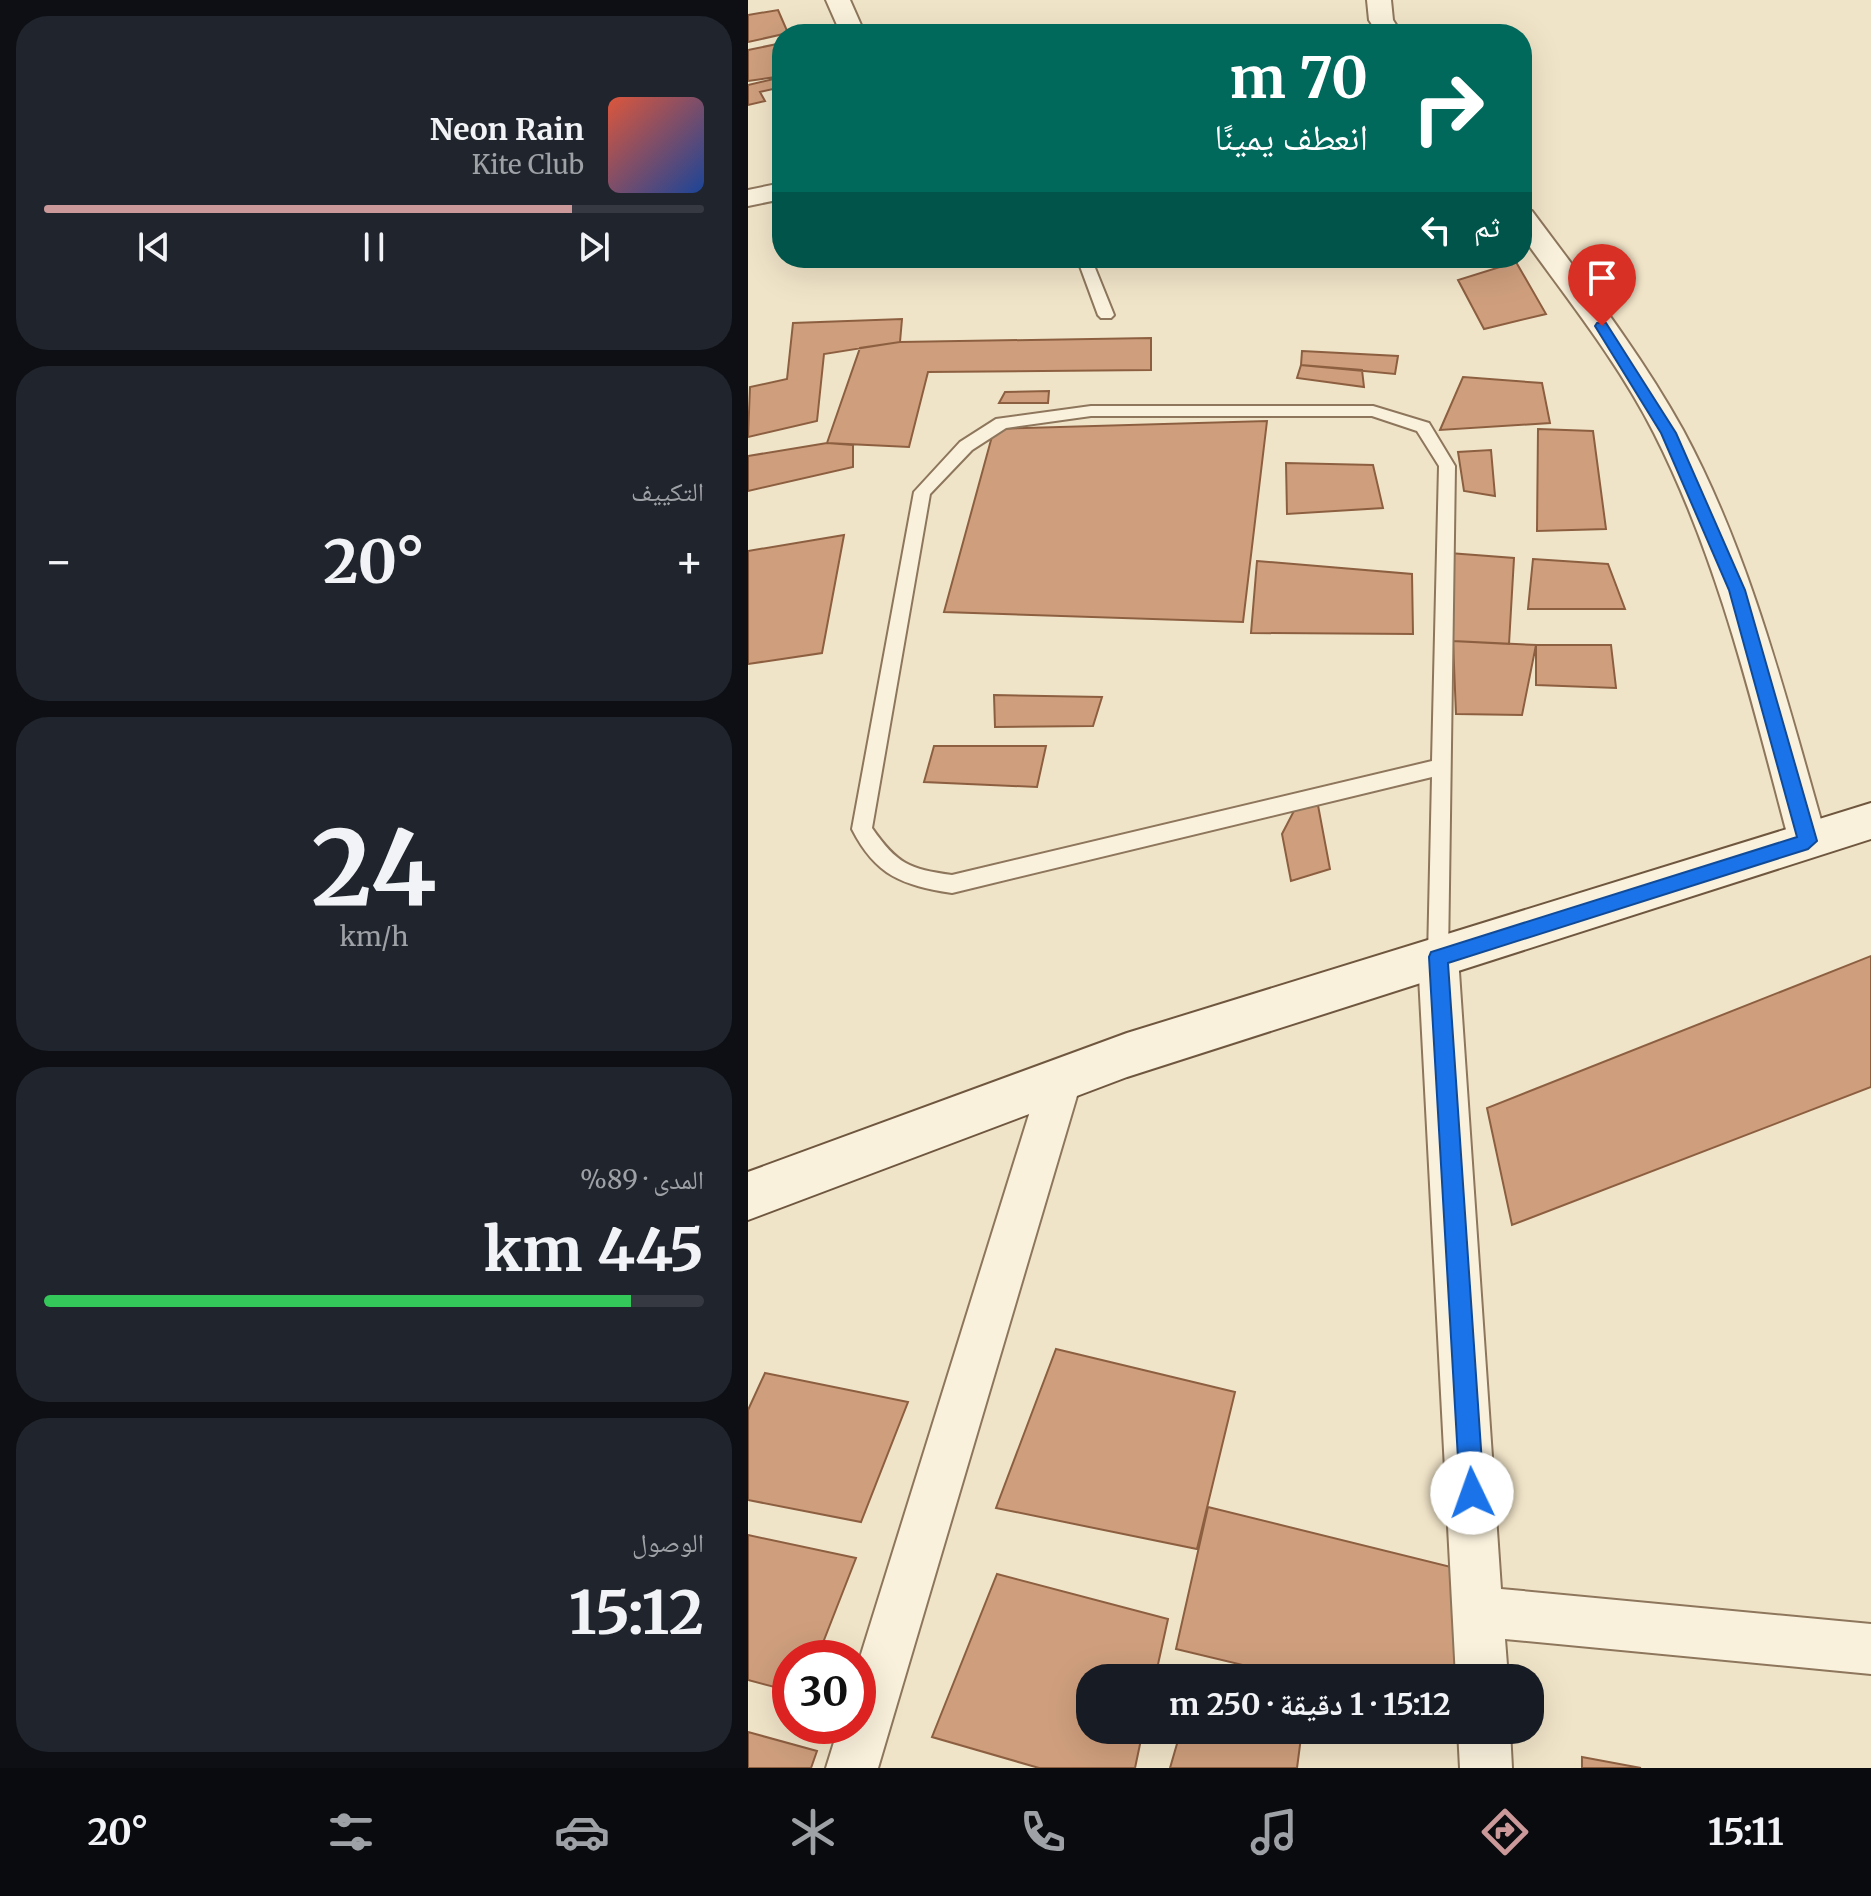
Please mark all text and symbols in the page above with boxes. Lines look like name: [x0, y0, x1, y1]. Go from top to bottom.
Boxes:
text: 70 m: [1230, 43, 1368, 113]
icon: right: [1396, 56, 1500, 160]
text: Neon Rain: [430, 110, 584, 148]
text: انعطف يمينًا: [1214, 115, 1368, 160]
text: Kite Club: [472, 148, 584, 181]
text: ثم: [1474, 207, 1500, 245]
icon: left: [1414, 208, 1458, 252]
icon: previous: [132, 225, 176, 269]
icon: pause: [352, 225, 396, 269]
icon: next: [572, 225, 616, 269]
pin: [1568, 244, 1636, 326]
icon: arrive: [1580, 256, 1624, 300]
text: التكييف: [631, 475, 704, 508]
text: 20°: [323, 524, 425, 599]
text: −: [44, 534, 73, 589]
text: +: [675, 534, 704, 589]
text: 24: [311, 803, 437, 933]
text: km/h: [340, 920, 408, 953]
text: المدى · 89%: [580, 1163, 704, 1196]
text: 445 km: [483, 1212, 704, 1287]
position arrow: [1430, 1451, 1514, 1535]
text: الوصول: [632, 1526, 704, 1559]
text: 15:12: [569, 1575, 704, 1650]
speed limit sign: 30: [772, 1640, 876, 1744]
text: 15:12 · 1 دقيقة · 250 m: [1169, 1685, 1451, 1723]
icon: filters: [323, 1804, 379, 1860]
icon: car: [554, 1804, 610, 1860]
icon: climate: [785, 1804, 841, 1860]
icon: phone: [1015, 1804, 1071, 1860]
icon: music: [1246, 1804, 1302, 1860]
icon: directions: [1477, 1804, 1533, 1860]
text: 20°: [87, 1810, 148, 1855]
text: 15:11: [1708, 1810, 1784, 1855]

